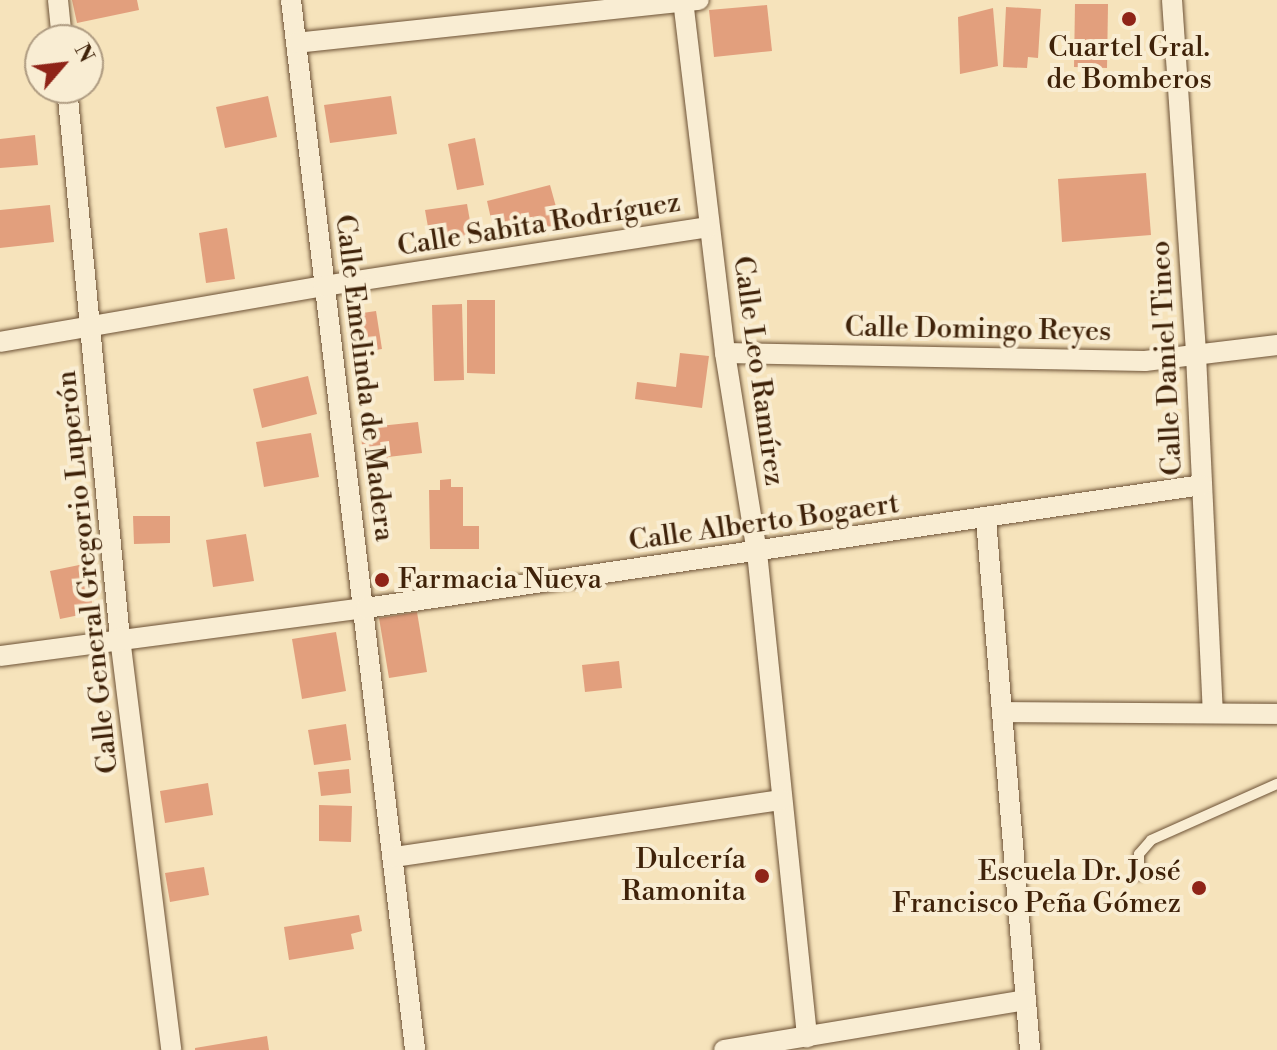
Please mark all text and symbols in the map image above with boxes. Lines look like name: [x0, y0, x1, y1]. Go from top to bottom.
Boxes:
marker: Cuartel Gral. de Bomberos: [1120, 10, 1138, 28]
north arrow: [24, 24, 104, 104]
place label: Cuartel Gral. de Bomberos: [1046, 31, 1212, 97]
text: N: [68, 39, 100, 67]
street label: Calle Sabita Rodríguez: [395, 186, 683, 264]
street label: Calle Emelinda de Madera: [327, 213, 401, 543]
street label: Calle Daniel Tineo: [1144, 240, 1190, 476]
street label: Calle Leo Ramírez: [725, 254, 791, 488]
street label: Calle Domingo Reyes: [844, 311, 1112, 349]
street label: Calle General Gregorio Luperón: [50, 369, 126, 775]
street label: Calle Alberto Bogaert: [627, 487, 901, 559]
place label: Farmacia Nueva: [398, 563, 602, 597]
marker: Farmacia Nueva: [373, 571, 391, 589]
place label: Dulcería Ramonita: [621, 843, 746, 909]
place label: Escuela Dr. José Francisco Peña Gómez: [892, 855, 1181, 921]
marker: Dulcería Ramonita: [753, 867, 771, 885]
marker: Escuela Dr. José Francisco Peña Gómez: [1188, 877, 1210, 899]

